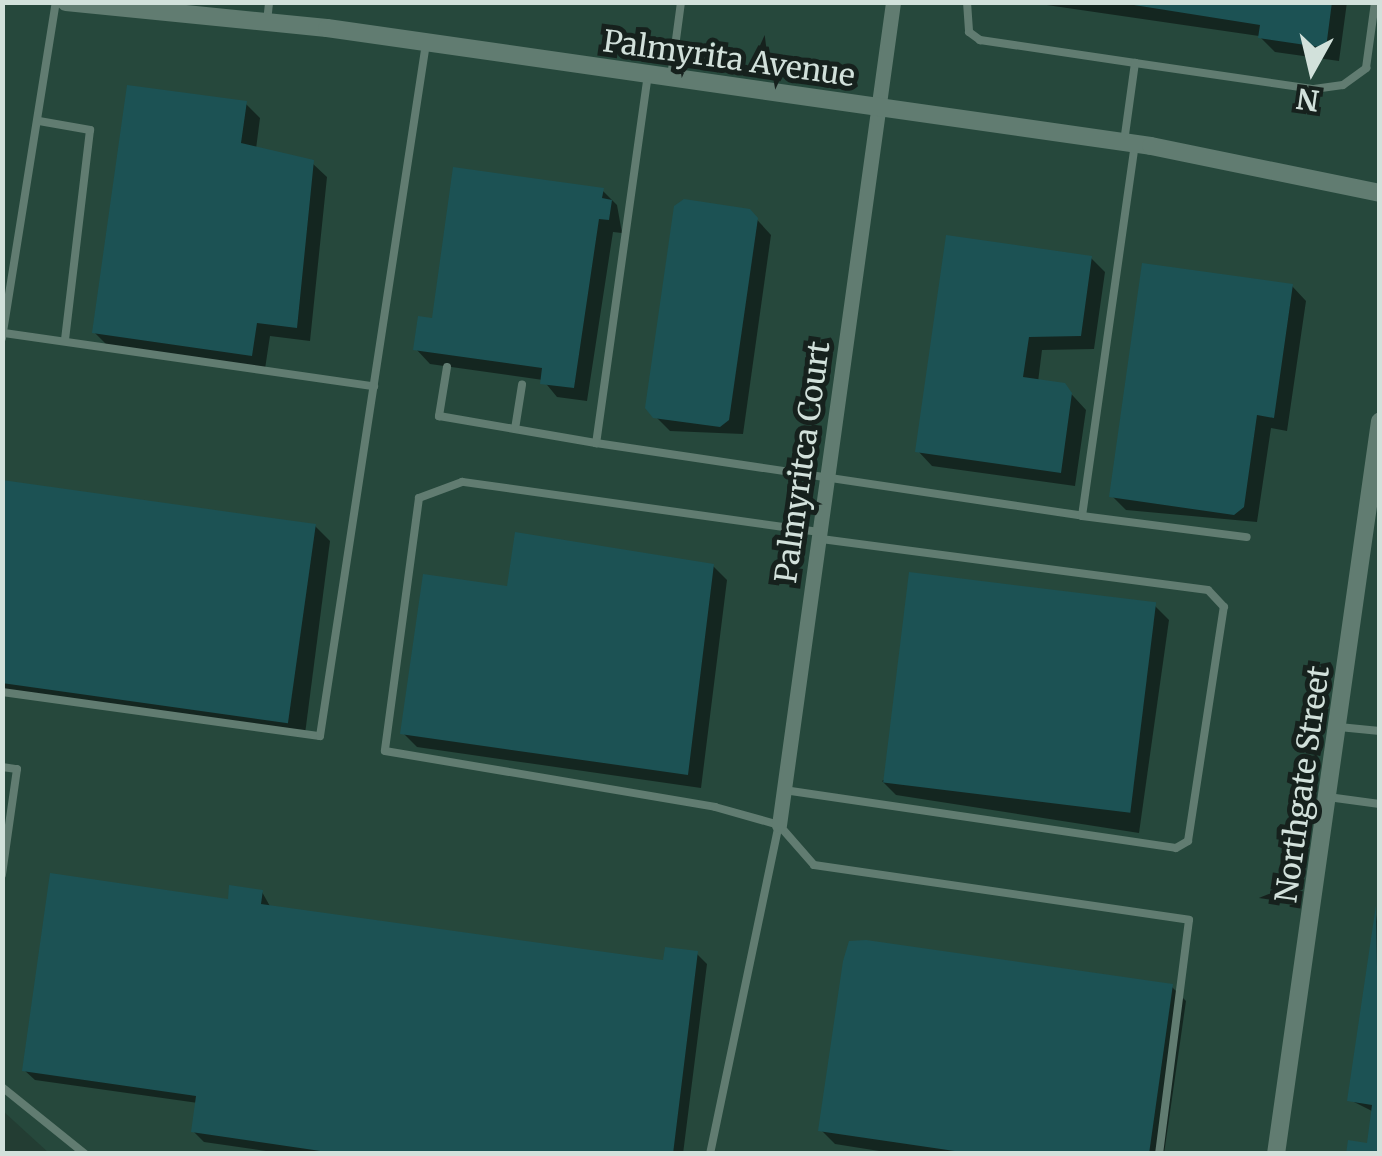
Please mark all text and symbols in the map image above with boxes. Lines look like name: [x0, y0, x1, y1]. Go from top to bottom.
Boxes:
north arrow: [1262, 20, 1362, 120]
street label: Palmyrita Avenue: [601, 22, 857, 94]
text: N: [1294, 80, 1321, 119]
street label: Palmyritca Court: [767, 339, 837, 585]
street label: Northgate Street: [1268, 663, 1336, 905]

